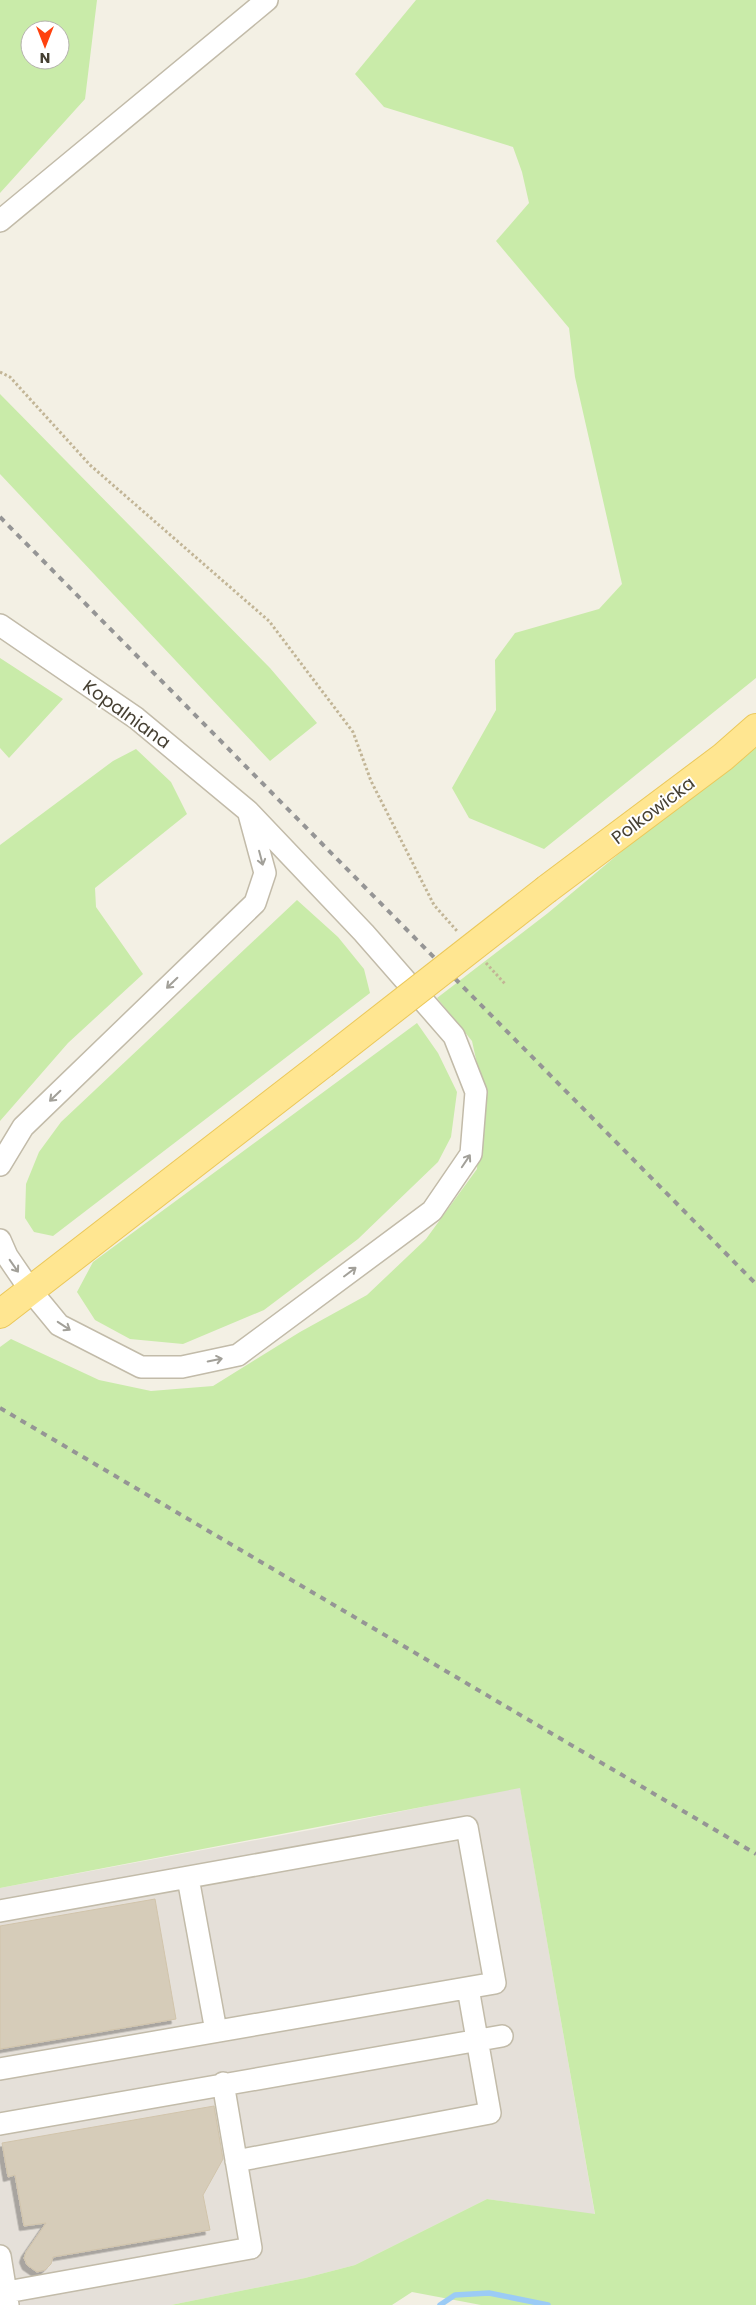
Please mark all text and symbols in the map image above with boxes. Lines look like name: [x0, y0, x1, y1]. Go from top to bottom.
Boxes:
north arrow: [20, 20, 70, 70]
text: N: [40, 48, 50, 68]
street label: Kopalniana: [78, 674, 176, 754]
street label: Polkowicka: [606, 770, 700, 850]
one-way arrow: [257, 850, 266, 866]
one-way arrow: [166, 977, 178, 989]
one-way arrow: [49, 1090, 61, 1102]
one-way arrow: [461, 1155, 471, 1169]
one-way arrow: [9, 1259, 19, 1273]
one-way arrow: [343, 1267, 357, 1277]
one-way arrow: [57, 1321, 71, 1332]
one-way arrow: [207, 1355, 223, 1364]

